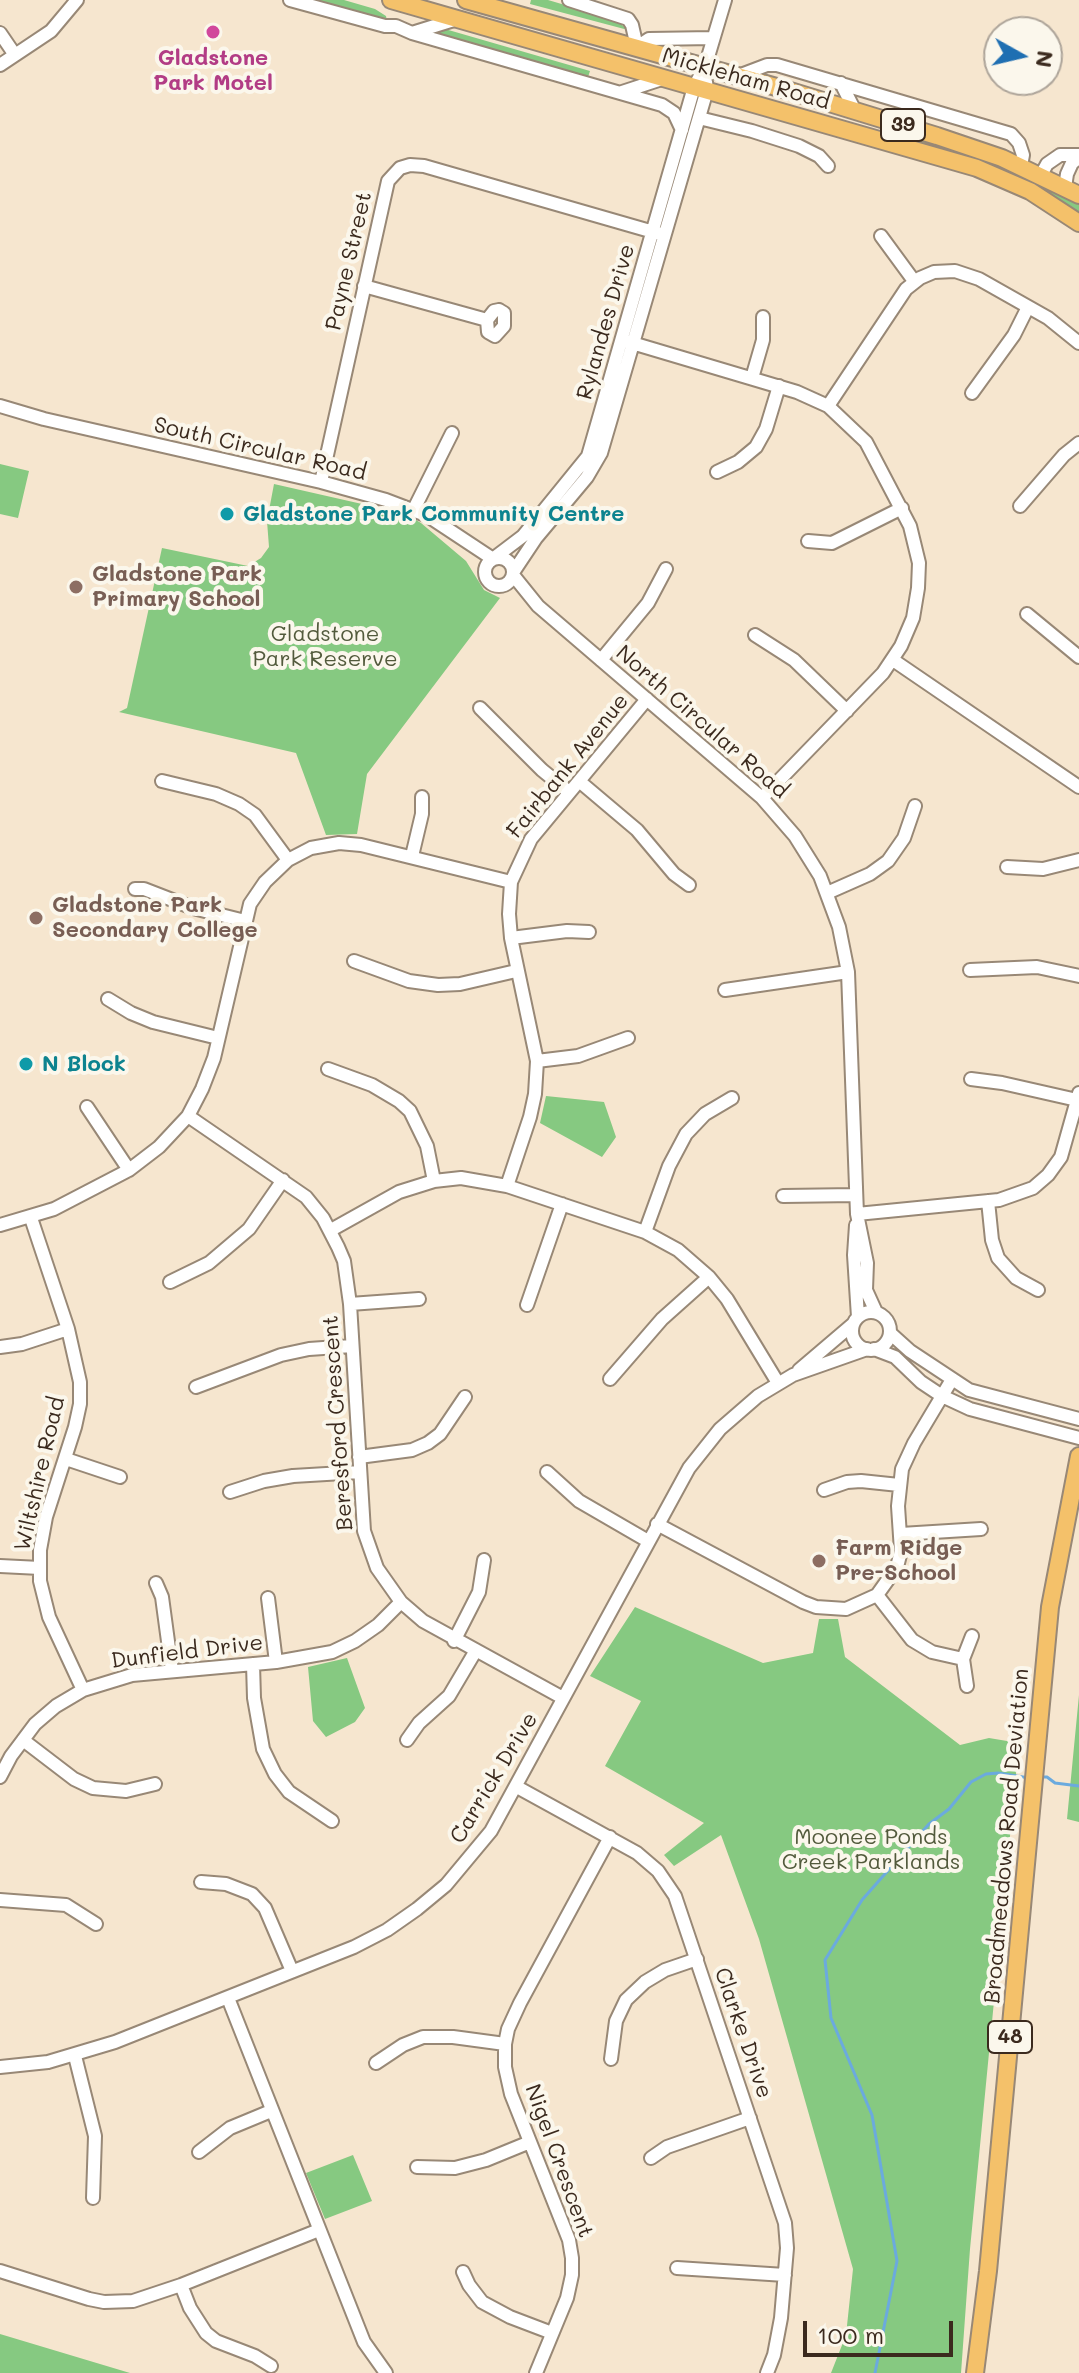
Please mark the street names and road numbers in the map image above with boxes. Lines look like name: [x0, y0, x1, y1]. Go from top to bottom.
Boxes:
street label: Mickleham Road: [659, 42, 833, 116]
road number: 39: [881, 109, 925, 141]
street label: Payne Street: [320, 189, 378, 333]
street label: Rylandes Drive: [571, 241, 641, 403]
street label: South Circular Road: [151, 412, 369, 486]
street label: North Circular Road: [610, 640, 794, 804]
street label: Fairbank Avenue: [502, 688, 634, 844]
street label: Beresford Crescent: [317, 1314, 359, 1532]
street label: Wiltshire Road: [9, 1394, 71, 1554]
street label: Dunfield Drive: [110, 1630, 264, 1674]
street label: Broadmeadows Road Deviation: [979, 1667, 1035, 2005]
street label: Carrick Drive: [445, 1708, 543, 1848]
street label: Clarke Drive: [708, 1964, 778, 2102]
road number: 48: [988, 2021, 1032, 2053]
street label: Nigel Crescent: [519, 2081, 599, 2241]

